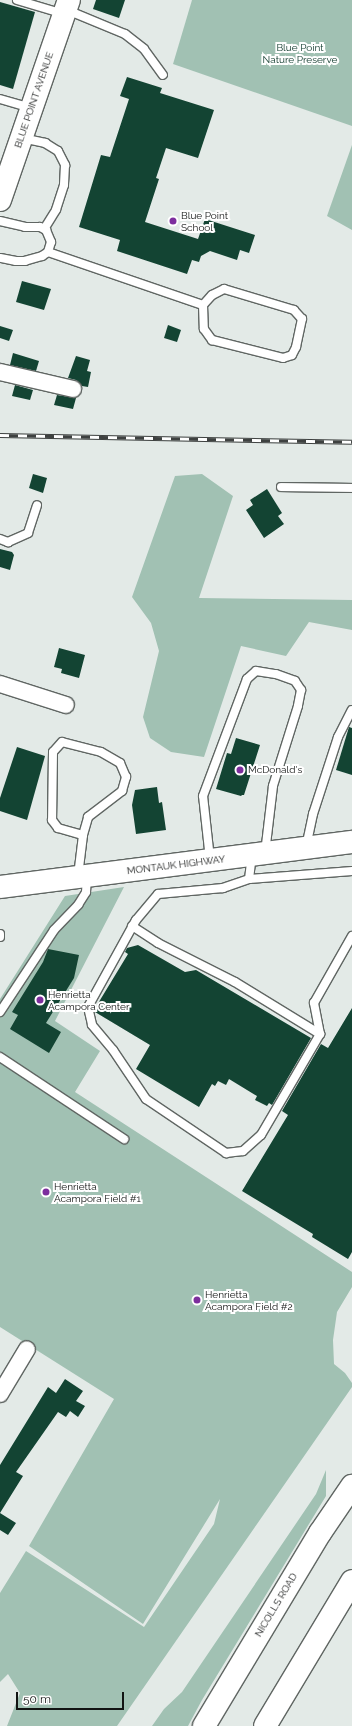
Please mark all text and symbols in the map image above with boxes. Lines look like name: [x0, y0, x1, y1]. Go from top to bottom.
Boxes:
park label: Blue Point Nature Preserve: [263, 41, 337, 64]
street label: BLUE POINT AVENUE: [12, 50, 56, 150]
place label: Blue Point School: [181, 209, 228, 232]
marker: Blue Point School: [168, 216, 178, 226]
place label: McDonald's: [248, 764, 302, 776]
marker: McDonald's: [235, 765, 245, 775]
street label: MONTAUK HIGHWAY: [126, 853, 226, 877]
place label: Henrietta Acampora Center: [48, 988, 129, 1012]
marker: Henrietta Acampora Center: [35, 995, 45, 1005]
place label: Henrietta Acampora Field #1: [54, 1180, 141, 1204]
marker: Henrietta Acampora Field #1: [41, 1187, 51, 1197]
place label: Henrietta Acampora Field #2: [205, 1288, 293, 1312]
marker: Henrietta Acampora Field #2: [192, 1295, 202, 1305]
street label: NICOLLS ROAD: [252, 1571, 300, 1639]
scale bar: [18, 1684, 126, 1710]
text: 50 m: [23, 1692, 51, 1706]

